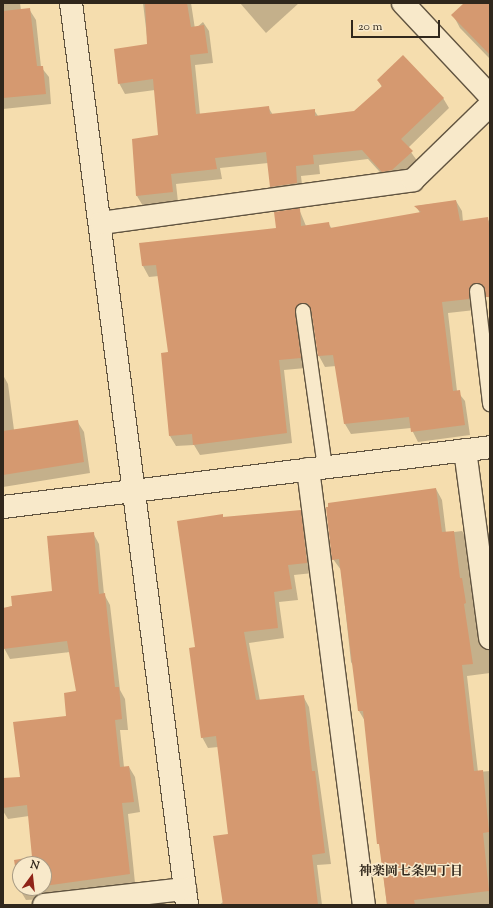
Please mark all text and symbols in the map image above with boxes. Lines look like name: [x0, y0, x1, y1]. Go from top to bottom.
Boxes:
scale bar: [353, 12, 442, 38]
text: 20 m: [358, 18, 382, 36]
north arrow: [12, 856, 52, 896]
text: N: [29, 857, 41, 874]
district label: 神楽岡七条四丁目: [359, 864, 463, 880]

